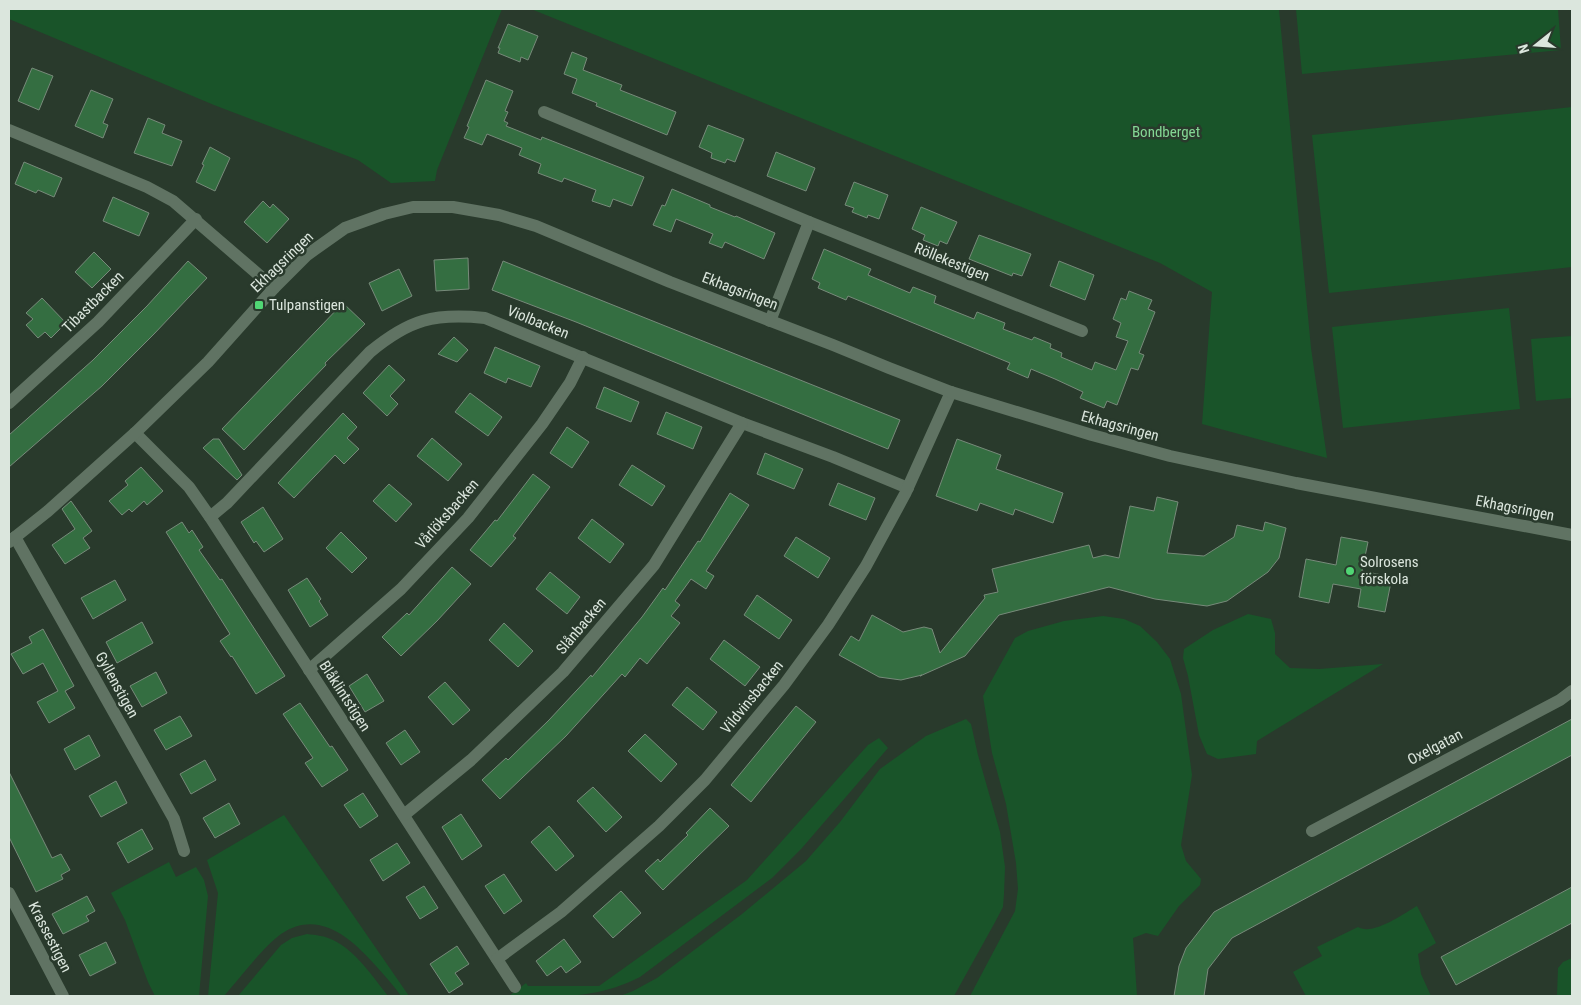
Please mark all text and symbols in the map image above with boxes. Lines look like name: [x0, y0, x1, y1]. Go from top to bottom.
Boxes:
north arrow: [1511, 20, 1561, 70]
text: N: [1515, 42, 1532, 55]
park label: Bondberget: [1132, 123, 1200, 141]
street label: Ekhagsringen: [247, 228, 317, 296]
street label: Röllekestigen: [912, 239, 992, 285]
street label: Tibastbacken: [59, 268, 127, 336]
street label: Ekhagsringen: [699, 268, 781, 314]
place label: Tulpanstigen: [269, 296, 345, 314]
marker: Tulpanstigen: [253, 299, 265, 311]
street label: Violbacken: [504, 301, 572, 343]
street label: Ekhagsringen: [1079, 407, 1161, 445]
street label: Vårlöksbacken: [412, 475, 482, 553]
street label: Ekhagsringen: [1474, 492, 1556, 524]
place label: Solrosens förskola: [1360, 553, 1419, 588]
marker: Solrosens förskola: [1344, 565, 1356, 577]
street label: Slånbacken: [552, 594, 610, 658]
street label: Gyllenstigen: [92, 649, 142, 721]
street label: Blåklintstigen: [316, 657, 374, 735]
street label: Vildvinsbacken: [717, 657, 787, 737]
street label: Oxelgatan: [1405, 725, 1465, 769]
street label: Krassestigen: [25, 899, 75, 975]

